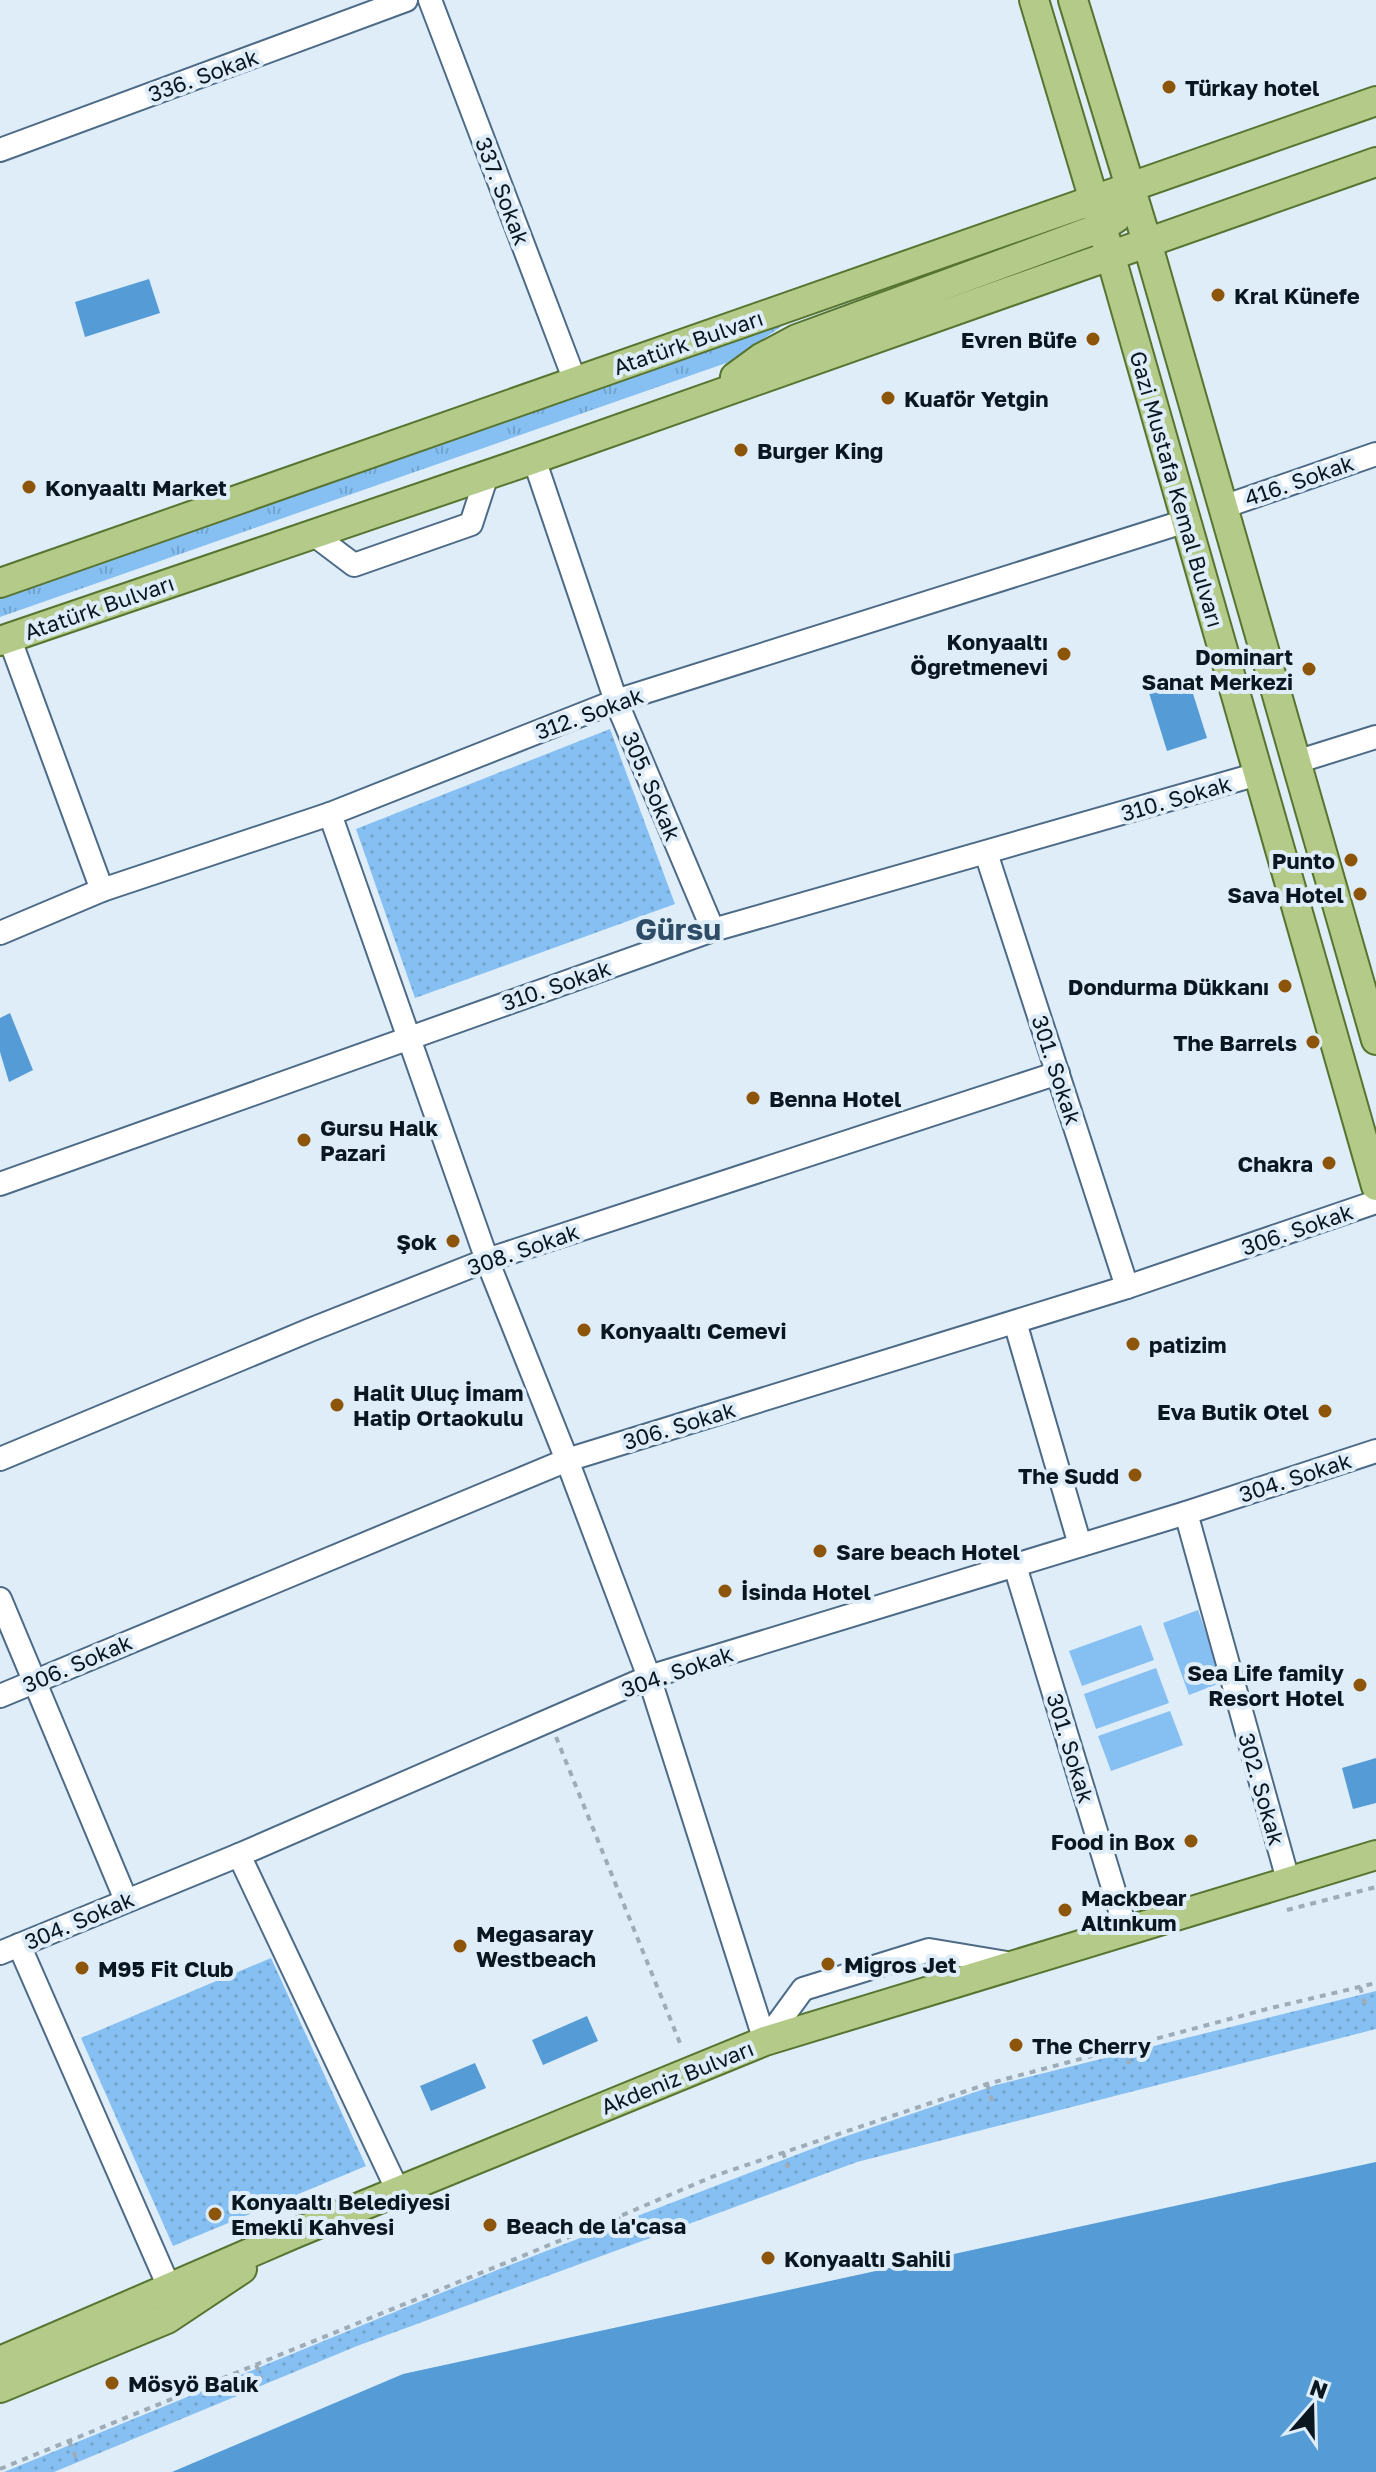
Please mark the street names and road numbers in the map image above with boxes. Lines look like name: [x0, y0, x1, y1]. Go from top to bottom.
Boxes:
street label: 336. Sokak: [144, 43, 262, 107]
street label: 337. Sokak: [470, 133, 536, 249]
street label: Atatürk Bulvarı: [610, 304, 766, 380]
street label: Gazi Mustafa Kemal Bulvarı: [1125, 348, 1229, 630]
street label: 416. Sokak: [1241, 449, 1357, 511]
street label: Atatürk Bulvarı: [21, 569, 177, 645]
street label: 312. Sokak: [531, 681, 647, 745]
street label: 305. Sokak: [617, 727, 687, 845]
street label: 310. Sokak: [1118, 769, 1234, 827]
street label: 310. Sokak: [498, 954, 614, 1016]
street label: 301. Sokak: [1027, 1012, 1087, 1128]
street label: 306. Sokak: [1238, 1197, 1356, 1261]
street label: 308. Sokak: [464, 1217, 582, 1281]
street label: 306. Sokak: [619, 1395, 739, 1455]
street label: 304. Sokak: [1235, 1446, 1355, 1508]
street label: 306. Sokak: [18, 1628, 136, 1698]
street label: 304. Sokak: [618, 1639, 736, 1703]
street label: 301. Sokak: [1041, 1690, 1101, 1806]
street label: 302. Sokak: [1233, 1730, 1291, 1848]
street label: 304. Sokak: [20, 1885, 138, 1955]
street label: Akdeniz Bulvarı: [597, 2034, 757, 2120]

